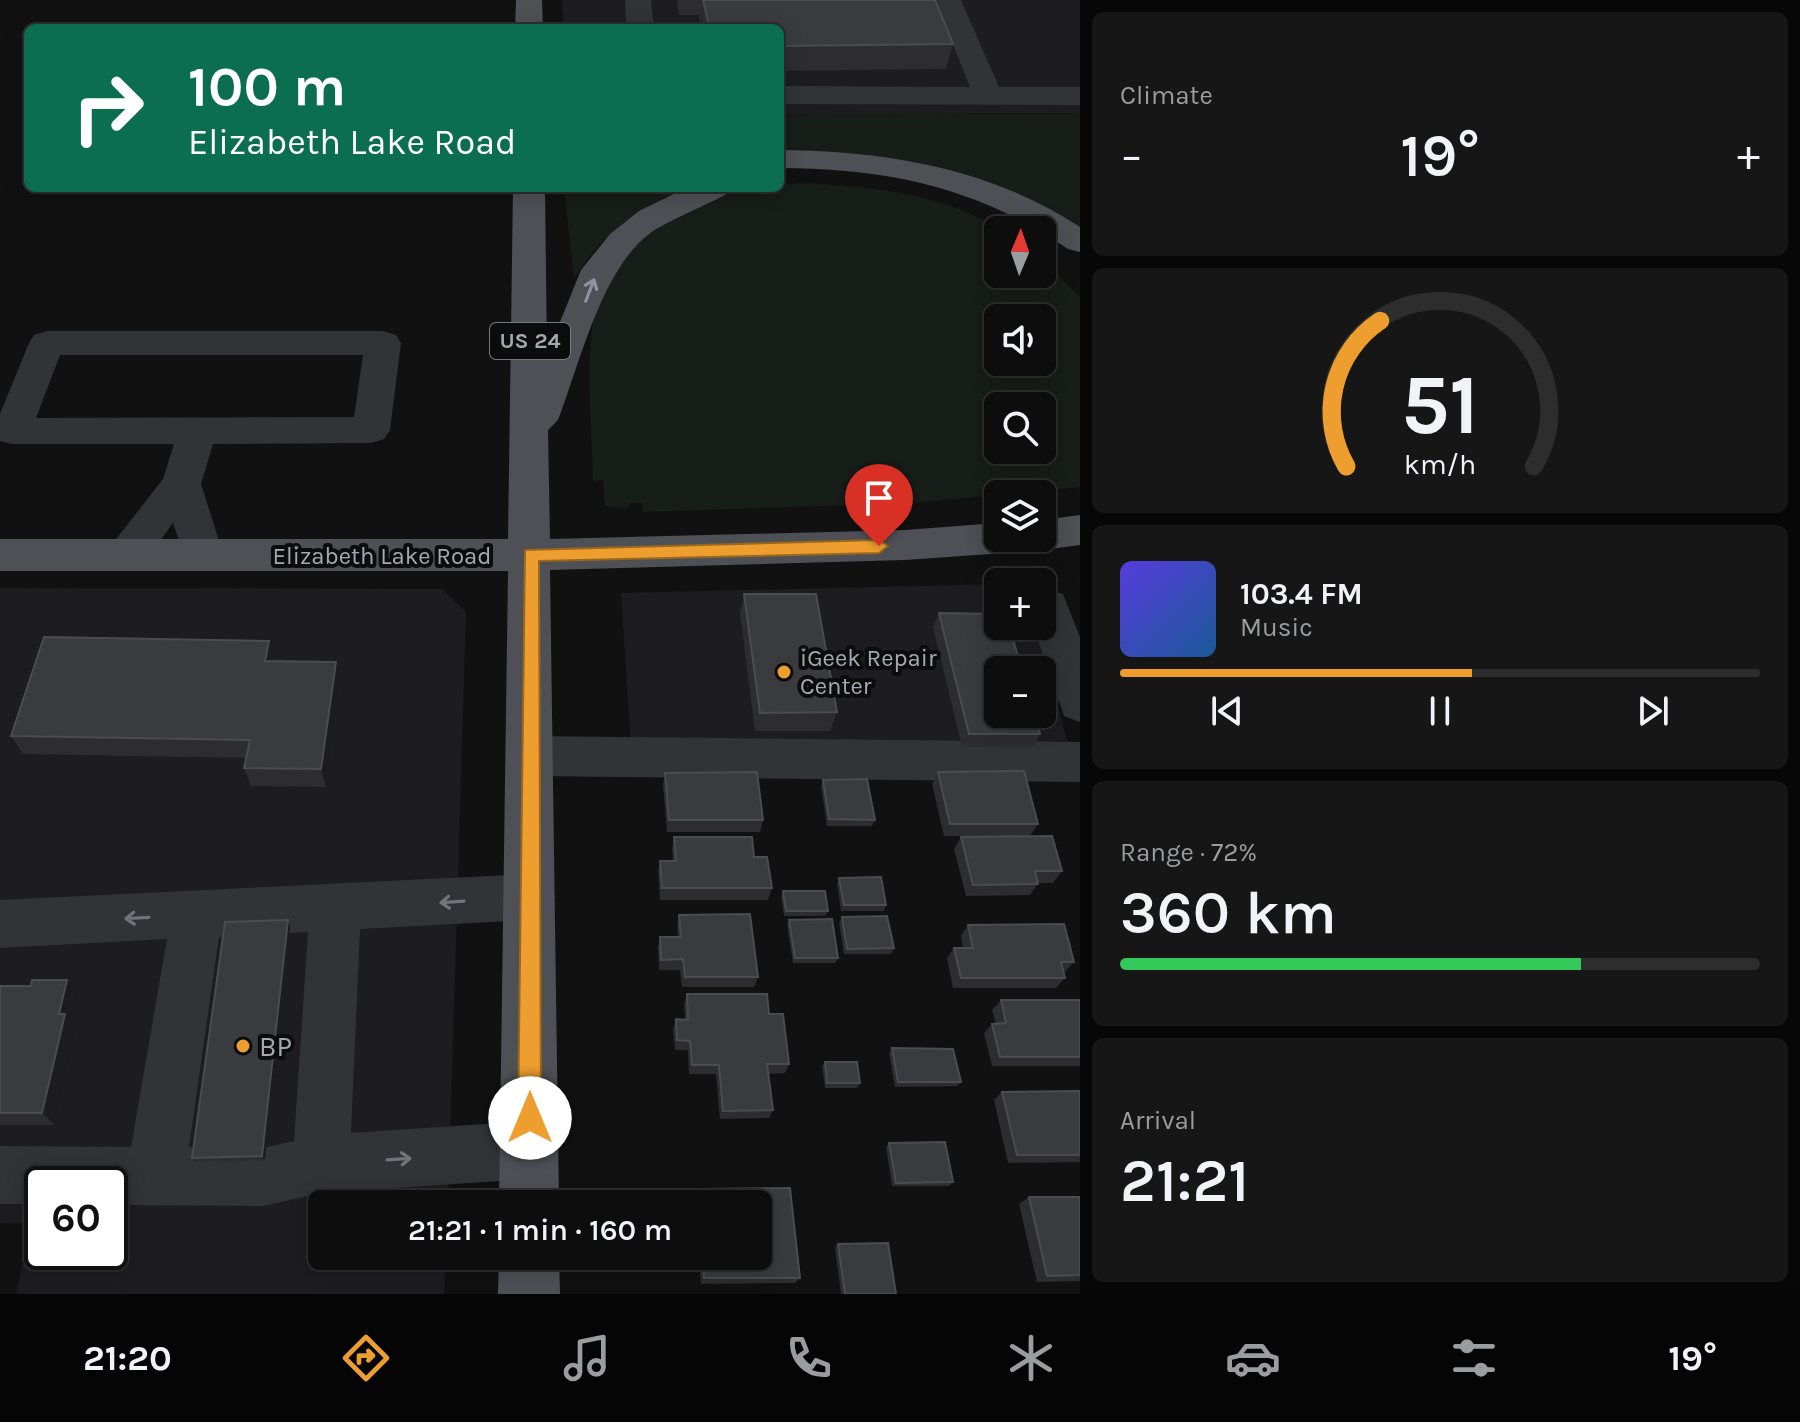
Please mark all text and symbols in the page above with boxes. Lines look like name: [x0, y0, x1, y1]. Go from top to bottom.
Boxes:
text: 100 m: [188, 54, 346, 119]
icon: right: [56, 56, 160, 160]
text: Climate: [1120, 80, 1213, 111]
text: Elizabeth Lake Road: [188, 121, 516, 163]
text: 19°: [1400, 121, 1480, 191]
text: −: [1120, 130, 1143, 181]
text: +: [1737, 130, 1760, 181]
north arrow: [984, 216, 1056, 288]
map controls: [984, 216, 1056, 728]
one-way arrow: [584, 278, 598, 303]
button: sound: [984, 304, 1056, 376]
road number: US 24: [490, 323, 570, 359]
text: 51: [1401, 356, 1479, 453]
button: search: [984, 392, 1056, 464]
text: km/h: [1404, 448, 1476, 481]
pin: [845, 464, 913, 546]
icon: arrive: [857, 476, 901, 520]
button: layers: [984, 480, 1056, 552]
street label: Elizabeth Lake Road: [273, 542, 491, 570]
button: +: [984, 568, 1056, 640]
text: 103.4 FM: [1240, 576, 1363, 612]
text: Music: [1240, 612, 1313, 643]
place label: iGeek Repair Center: [800, 644, 937, 700]
button: −: [984, 656, 1056, 728]
marker: iGeek Repair Center: [775, 663, 793, 681]
icon: previous: [1205, 689, 1249, 733]
icon: pause: [1418, 689, 1462, 733]
icon: next: [1631, 689, 1675, 733]
text: Range · 72%: [1120, 837, 1257, 868]
text: 360 km: [1120, 878, 1337, 948]
one-way arrow: [439, 894, 466, 909]
one-way arrow: [124, 910, 151, 925]
place label: BP: [259, 1030, 292, 1063]
marker: BP: [234, 1037, 252, 1055]
position arrow: [488, 1076, 572, 1160]
text: Arrival: [1120, 1105, 1196, 1136]
text: 21:21: [1120, 1146, 1249, 1216]
one-way arrow: [385, 1151, 412, 1166]
speed limit sign: 60: [24, 1166, 128, 1270]
text: 21:21 · 1 min · 160 m: [408, 1212, 672, 1248]
icon: directions: [338, 1330, 394, 1386]
icon: music: [559, 1330, 615, 1386]
icon: phone: [781, 1330, 837, 1386]
icon: climate: [1003, 1330, 1059, 1386]
icon: car: [1225, 1330, 1281, 1386]
icon: filters: [1446, 1330, 1502, 1386]
text: 21:20: [83, 1337, 172, 1379]
text: 19°: [1668, 1337, 1717, 1379]

